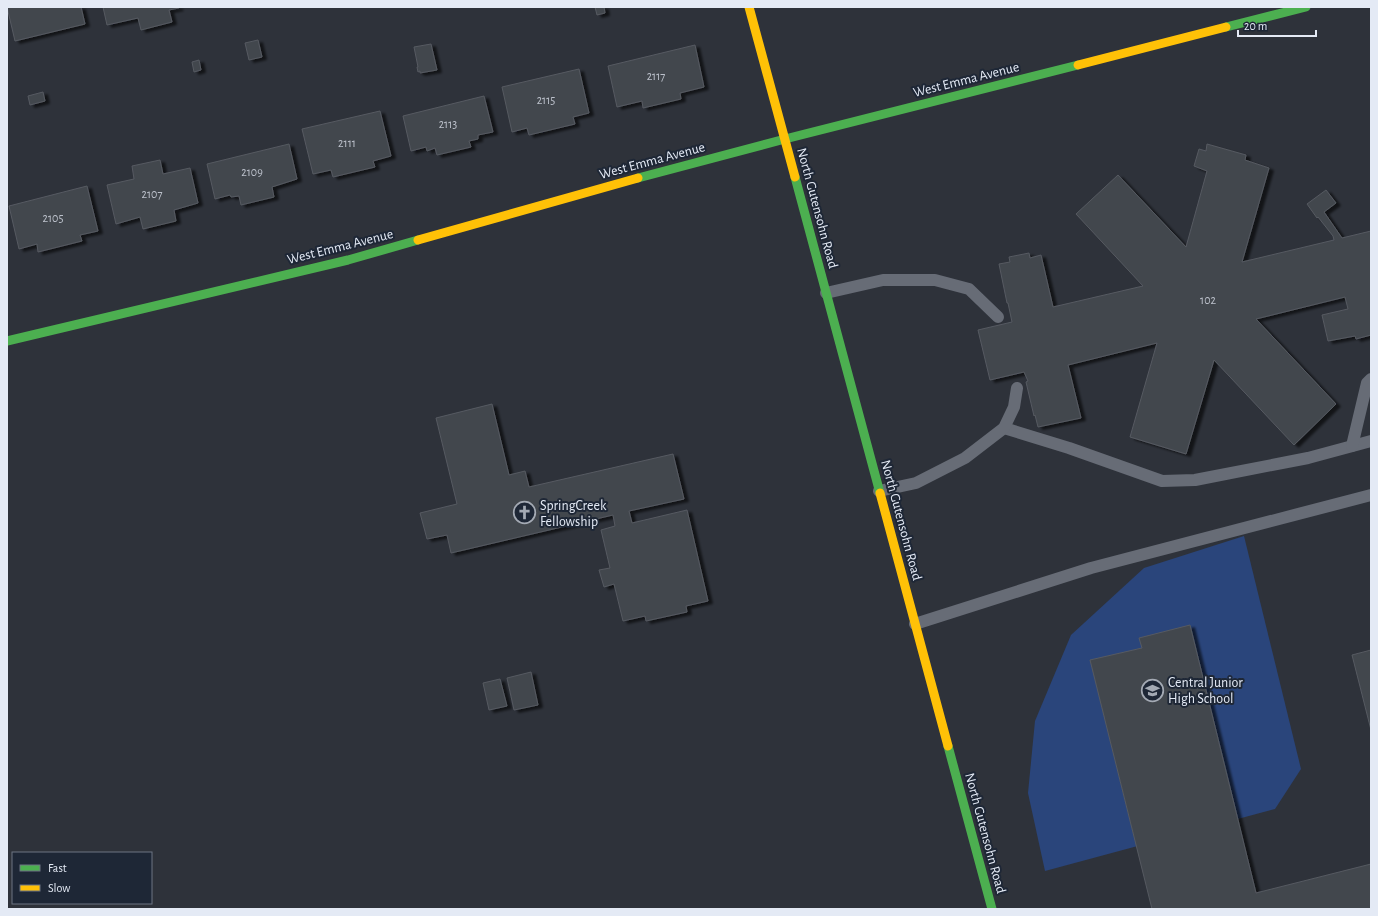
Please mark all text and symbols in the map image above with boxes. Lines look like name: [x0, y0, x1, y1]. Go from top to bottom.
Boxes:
scale bar: [1238, 12, 1316, 38]
text: 20 m: [1244, 20, 1267, 32]
street label: West Emma Avenue: [912, 60, 1021, 100]
house number: 2117: [647, 70, 665, 82]
house number: 2115: [537, 94, 555, 106]
house number: 2113: [439, 118, 457, 130]
house number: 2111: [338, 137, 356, 149]
street label: West Emma Avenue: [598, 140, 707, 182]
street label: North Gutensohn Road: [794, 146, 840, 270]
house number: 2109: [241, 166, 263, 178]
house number: 2107: [142, 188, 162, 200]
house number: 2105: [43, 212, 63, 224]
street label: West Emma Avenue: [286, 227, 395, 267]
house number: 102: [1200, 294, 1216, 306]
street label: North Gutensohn Road: [878, 458, 924, 582]
place label: SpringCreek Fellowship: [540, 499, 607, 529]
church icon: SpringCreek Fellowship: [512, 500, 538, 526]
place label: Central Junior High School: [1168, 676, 1243, 706]
school or university icon: Central Junior High School: [1139, 677, 1165, 703]
street label: North Gutensohn Road: [962, 771, 1008, 895]
legend: [12, 852, 152, 904]
text: Fast: [48, 862, 67, 874]
text: Slow: [48, 882, 70, 894]

